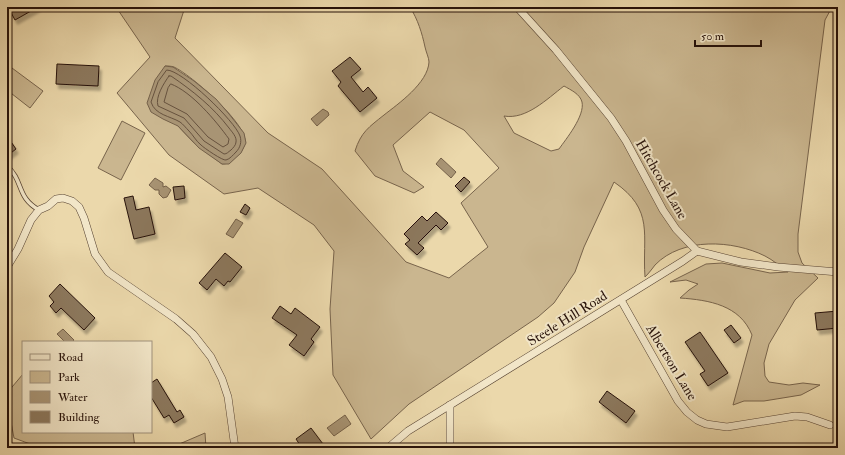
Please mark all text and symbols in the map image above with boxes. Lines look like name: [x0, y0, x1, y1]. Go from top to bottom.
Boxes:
scale bar: [695, 22, 761, 48]
text: 50 m: [701, 29, 725, 44]
street label: Hitchcock Lane: [632, 136, 691, 222]
street label: Steele Hill Road: [524, 287, 610, 350]
street label: Albertson Lane: [642, 320, 701, 403]
legend: [22, 341, 152, 433]
text: Road: [58, 350, 83, 365]
text: Park: [58, 370, 80, 385]
text: Water: [57, 390, 88, 405]
text: Building: [58, 410, 101, 425]

